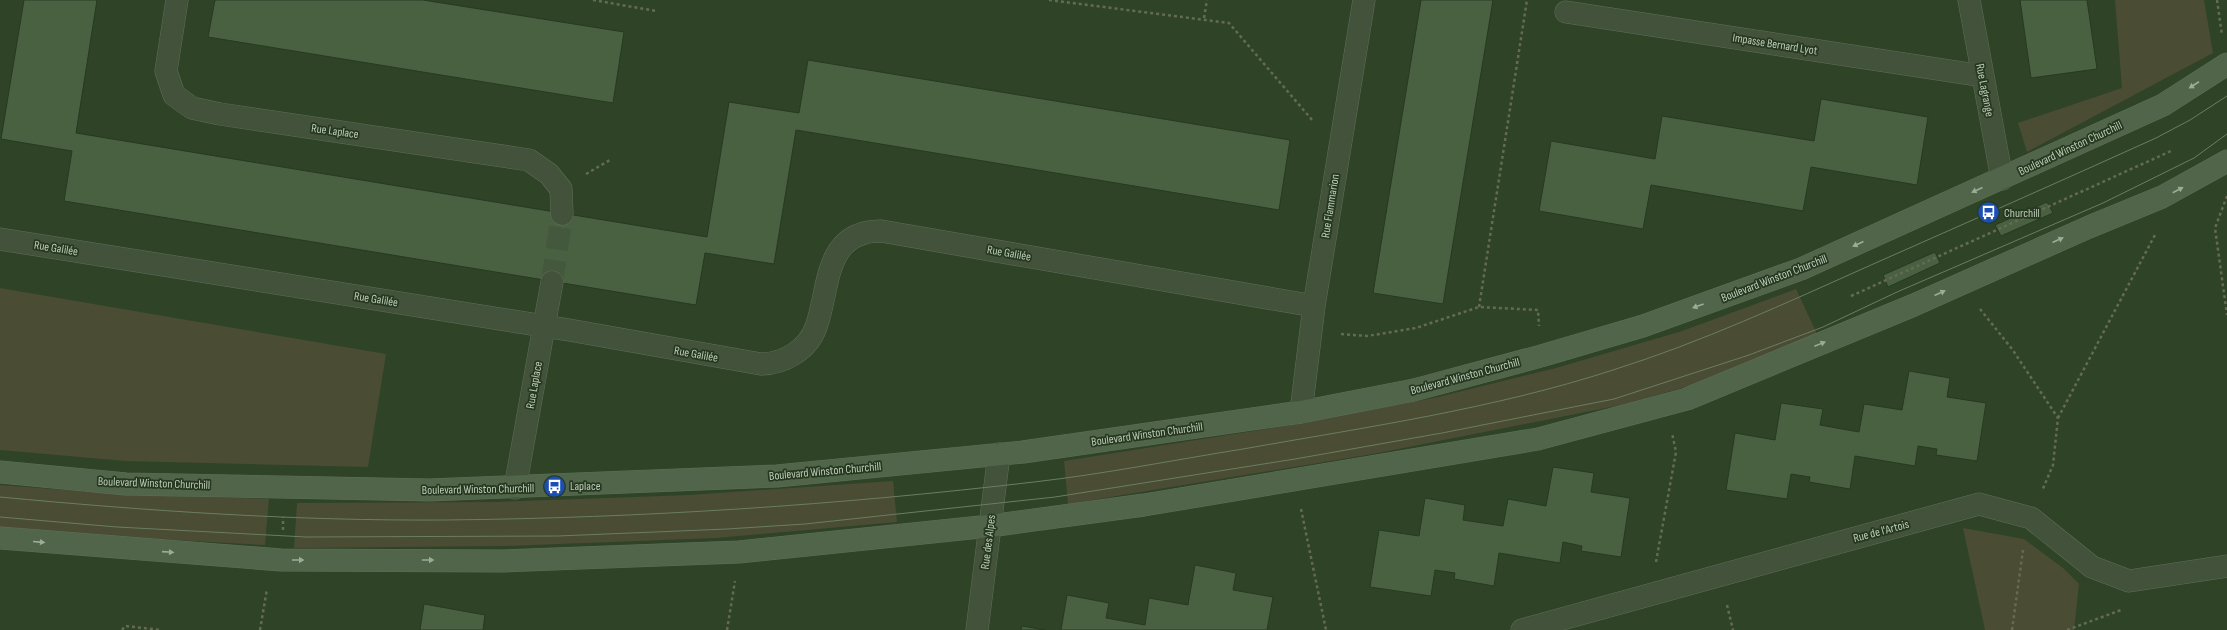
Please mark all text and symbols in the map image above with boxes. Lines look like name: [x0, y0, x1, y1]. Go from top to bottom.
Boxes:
street label: Impasse Bernard Lyot: [1731, 30, 1819, 59]
street label: Rue Lagrange: [1972, 62, 1997, 118]
one-way arrow: [2189, 81, 2199, 89]
street label: Boulevard Winston Churchill: [2016, 118, 2124, 179]
street label: Rue Laplace: [310, 121, 360, 142]
street label: Rue Flammarion: [1318, 173, 1343, 239]
one-way arrow: [2172, 186, 2184, 193]
one-way arrow: [1970, 188, 1982, 194]
bus stop icon: Churchill: [1976, 200, 2002, 226]
place label: Churchill: [2004, 206, 2040, 221]
one-way arrow: [2053, 237, 2064, 243]
street label: Rue Galilée: [33, 238, 79, 259]
one-way arrow: [1853, 241, 1864, 247]
street label: Rue Galilée: [986, 242, 1032, 265]
street label: Boulevard Winston Churchill: [1719, 251, 1829, 306]
street label: Rue Galilée: [353, 289, 399, 310]
one-way arrow: [1934, 290, 1945, 296]
one-way arrow: [1692, 304, 1704, 310]
one-way arrow: [1814, 340, 1826, 347]
street label: Rue Galilée: [673, 343, 719, 366]
street label: Boulevard Winston Churchill: [1409, 355, 1521, 398]
street label: Rue Laplace: [523, 360, 546, 410]
street label: Boulevard Winston Churchill: [1090, 419, 1204, 450]
street label: Boulevard Winston Churchill: [768, 459, 882, 484]
bus stop icon: Laplace: [542, 473, 568, 499]
street label: Boulevard Winston Churchill: [98, 474, 210, 493]
place label: Laplace: [570, 479, 601, 494]
street label: Boulevard Winston Churchill: [422, 481, 534, 498]
street label: Rue des Alpes: [978, 514, 999, 570]
street label: Rue de l'Artois: [1852, 517, 1911, 546]
one-way arrow: [33, 538, 45, 545]
one-way arrow: [162, 548, 174, 555]
one-way arrow: [292, 557, 305, 563]
one-way arrow: [422, 557, 435, 563]

